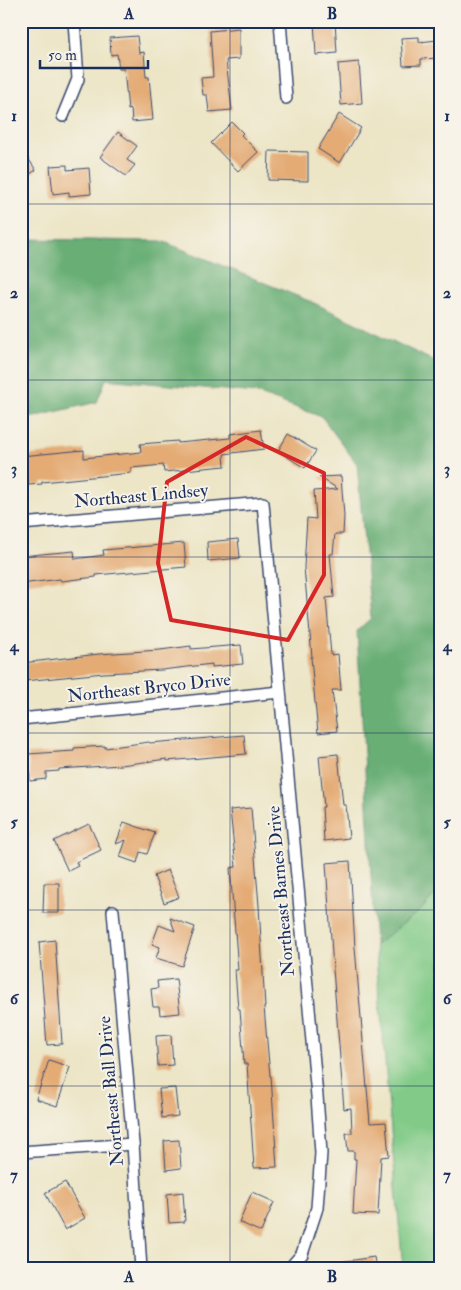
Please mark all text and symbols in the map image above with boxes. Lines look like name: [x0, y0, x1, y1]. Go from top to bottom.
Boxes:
text: A: [123, 4, 135, 24]
text: B: [327, 4, 337, 24]
scale bar: [40, 38, 148, 70]
text: 50 m: [48, 46, 77, 65]
text: 1: [11, 106, 17, 126]
text: 1: [444, 106, 450, 126]
text: 2: [10, 283, 18, 303]
text: 2: [443, 283, 451, 303]
text: 3: [11, 459, 17, 479]
text: 3: [444, 459, 450, 479]
street label: Northeast Lindsey: [73, 479, 210, 513]
text: 4: [9, 636, 20, 656]
text: 4: [442, 636, 453, 656]
street label: Northeast Bryco Drive: [66, 668, 232, 708]
street label: Northeast Barnes Drive: [262, 804, 300, 977]
text: 5: [10, 812, 18, 832]
text: 5: [443, 812, 451, 832]
text: 6: [10, 989, 20, 1009]
text: 6: [443, 989, 453, 1009]
street label: Northeast Ball Drive: [93, 1015, 129, 1167]
text: 7: [10, 1165, 18, 1185]
text: 7: [443, 1165, 451, 1185]
text: A: [123, 1267, 135, 1287]
text: B: [327, 1267, 337, 1287]

